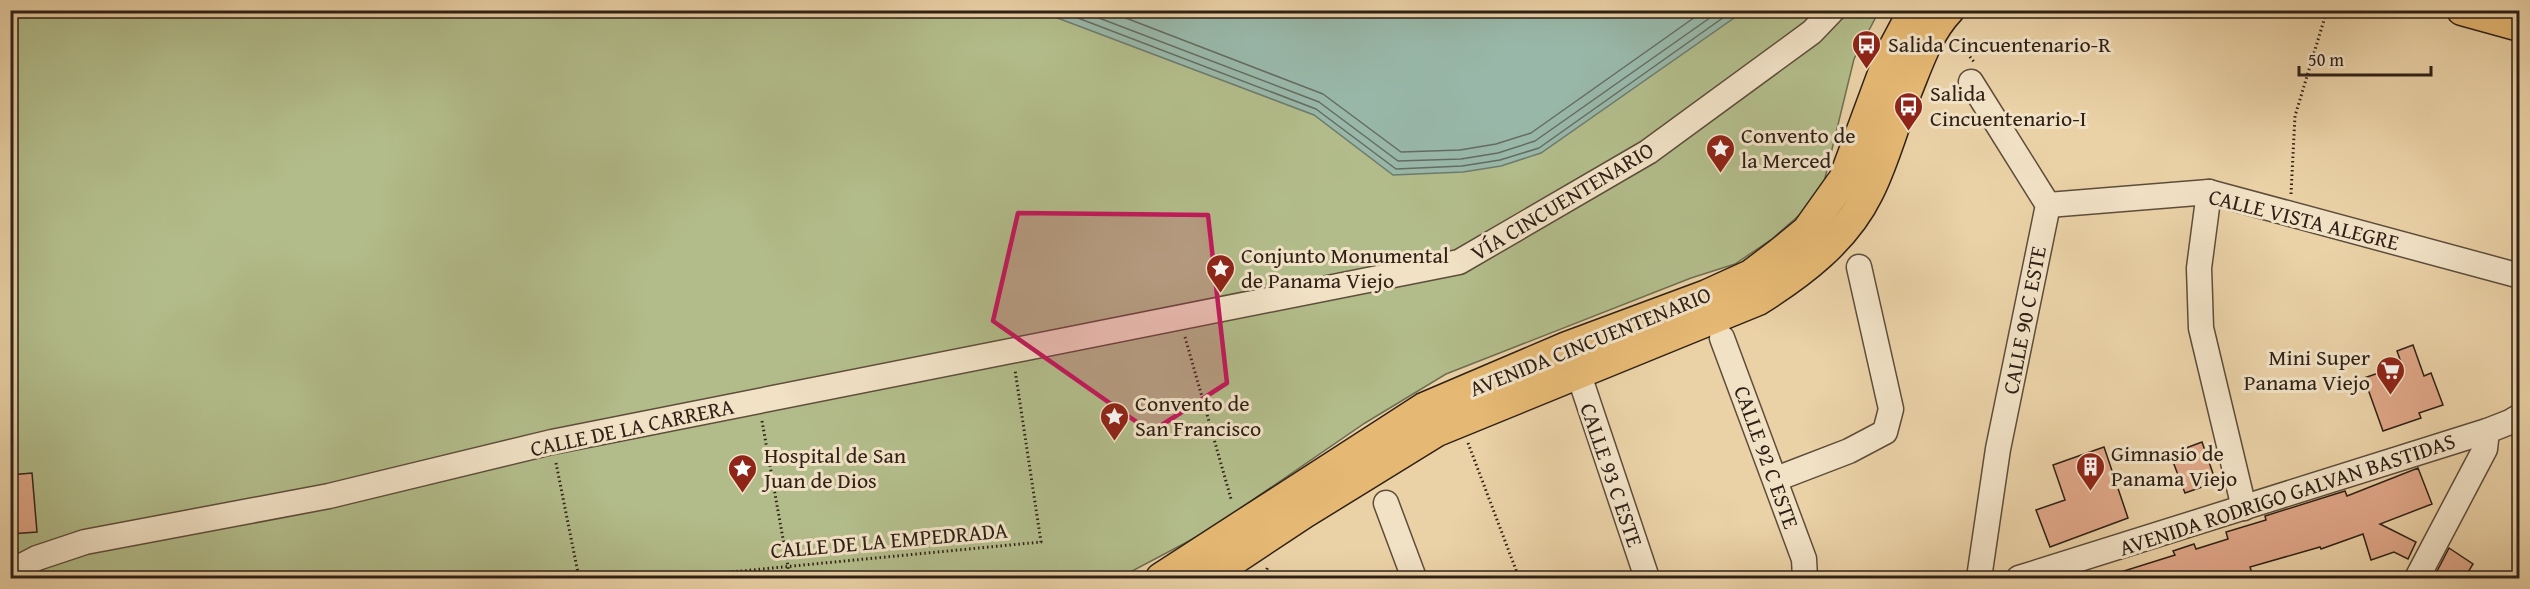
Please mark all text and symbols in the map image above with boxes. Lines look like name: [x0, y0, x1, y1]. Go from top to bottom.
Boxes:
bus stop icon: Salida Cincuentenario-R: [1851, 28, 1883, 70]
place label: Salida Cincuentenario-R: [1888, 28, 2111, 60]
scale bar: [2299, 39, 2431, 77]
text: 50 m: [2308, 46, 2344, 73]
place label: Salida Cincuentenario-I: [1930, 77, 2086, 134]
bus stop icon: Salida Cincuentenario-I: [1893, 90, 1925, 132]
place label: Convento de la Merced: [1741, 119, 1856, 176]
place icon: Convento de la Merced: [1704, 132, 1736, 174]
street label: VÍA CINCUENTENARIO: [1464, 134, 1660, 268]
street label: CALLE VISTA ALEGRE: [2205, 180, 2403, 258]
place label: Conjunto Monumental de Panama Viejo: [1241, 239, 1449, 296]
street label: CALLE 90 C ESTE: [1994, 243, 2054, 397]
place icon: Conjunto Monumental de Panama Viejo: [1204, 252, 1236, 294]
street label: AVENIDA CINCUENTENARIO: [1464, 278, 1716, 404]
place label: Mini Super Panama Viejo: [2244, 341, 2370, 398]
supermarket icon: Mini Super Panama Viejo: [2375, 354, 2407, 396]
street label: CALLE 92 C ESTE: [1726, 381, 1808, 533]
place label: Convento de San Francisco: [1135, 387, 1261, 444]
street label: CALLE DE LA CARRERA: [527, 390, 737, 464]
street label: CALLE 93 C ESTE: [1572, 399, 1652, 551]
place icon: Convento de San Francisco: [1098, 400, 1130, 442]
street label: AVENIDA RODRIGO GALVAN BASTIDAS: [2115, 424, 2459, 564]
place label: Gimnasio de Panama Viejo: [2111, 437, 2237, 494]
place label: Hospital de San Juan de Dios: [761, 439, 907, 496]
building icon: Gimnasio de Panama Viejo: [2074, 450, 2106, 492]
place icon: Hospital de San Juan de Dios: [727, 452, 759, 494]
street label: CALLE DE LA EMPEDRADA: [769, 514, 1010, 566]

